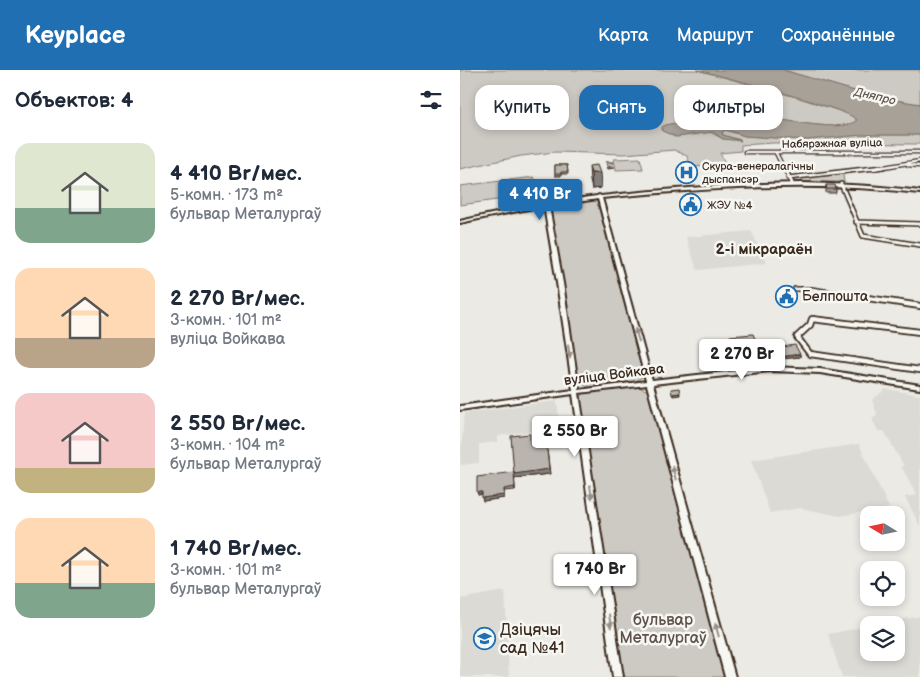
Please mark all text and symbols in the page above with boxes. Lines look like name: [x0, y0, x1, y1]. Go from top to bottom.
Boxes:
text: Keyplace: [25, 21, 126, 50]
text: Карта: [598, 25, 649, 46]
text: Маршрут: [677, 25, 753, 46]
text: Сохранённые: [781, 25, 895, 46]
water label: Дняпро: [852, 84, 898, 109]
chip: Купить: [475, 85, 569, 130]
chip: Снять: [579, 85, 664, 130]
chip: Фильтры: [674, 85, 783, 130]
icon: filters: [417, 86, 445, 114]
text: Объектов: 4: [15, 88, 133, 113]
street label: Набярэжная вуліца: [782, 136, 883, 151]
hospital icon: Скура-венералагічны дыспансэр: [674, 160, 698, 184]
place label: Скура-венералагічны дыспансэр: [702, 160, 814, 186]
text: 4 410 Br/мес.: [170, 161, 302, 186]
icon: home: [55, 163, 115, 223]
pin: 4 410 Br: [488, 178, 592, 221]
text: 4 410 Br: [509, 185, 571, 204]
text: 5-комн. · 173 m²: [170, 186, 283, 205]
public building icon: ЖЭУ №4: [679, 193, 703, 217]
place label: ЖЭУ №4: [707, 199, 753, 212]
text: бульвар Металургаў: [170, 205, 321, 224]
district label: 2-і мікрараён: [715, 240, 813, 259]
public building icon: Белпошта: [774, 284, 798, 308]
text: 2 270 Br/мес.: [170, 286, 305, 311]
icon: home: [55, 288, 115, 348]
place label: Белпошта: [802, 288, 869, 305]
text: 3-комн. · 101 m²: [170, 311, 282, 330]
one-way arrow: [632, 328, 640, 343]
text: вуліца Войкава: [170, 330, 285, 349]
pin: 2 270 Br: [690, 338, 794, 381]
one-way arrow: [566, 343, 574, 359]
text: 2 270 Br: [710, 345, 774, 364]
street label: вуліца Войкава: [563, 360, 666, 389]
text: 2 550 Br/мес.: [170, 411, 305, 436]
icon: home: [55, 413, 115, 473]
pin: 2 550 Br: [523, 416, 627, 458]
text: 2 550 Br: [543, 422, 607, 441]
text: 3-комн. · 104 m²: [170, 436, 285, 455]
text: бульвар Металургаў: [170, 455, 321, 474]
one-way arrow: [670, 466, 678, 481]
one-way arrow: [587, 484, 595, 500]
north arrow: [860, 506, 905, 551]
map controls: [860, 506, 905, 661]
text: 1 740 Br/мес.: [170, 536, 301, 561]
icon: home: [55, 538, 115, 598]
pin: 1 740 Br: [543, 554, 647, 596]
text: 1 740 Br: [564, 560, 626, 579]
text: 3-комн. · 101 m²: [170, 561, 282, 580]
button: locate: [860, 561, 905, 606]
text: бульвар Металургаў: [170, 580, 321, 599]
park label: бульвар Металургаў: [619, 611, 707, 648]
one-way arrow: [606, 613, 614, 629]
button: layers: [860, 616, 905, 661]
place label: Дзіцячы сад №41: [500, 621, 564, 658]
one-way arrow: [713, 622, 721, 638]
school or university icon: Дзіцячы сад №41: [472, 626, 496, 650]

